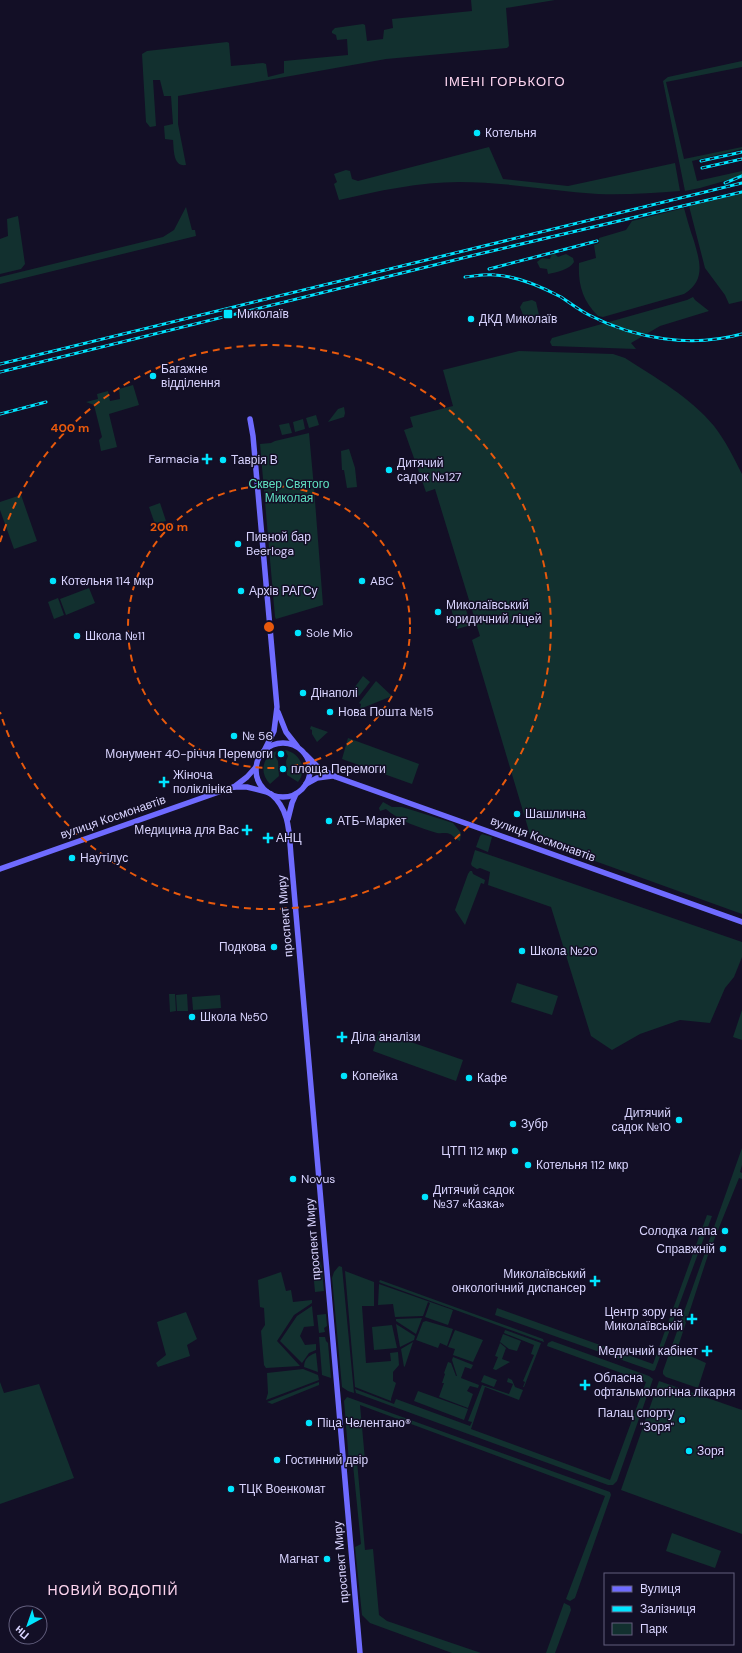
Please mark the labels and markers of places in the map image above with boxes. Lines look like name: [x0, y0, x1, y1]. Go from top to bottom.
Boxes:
place label: Котельня: [485, 125, 536, 141]
marker: Котельня: [472, 128, 482, 138]
place label: Миколаїв: [237, 306, 289, 322]
marker: Миколаїв: [222, 308, 234, 320]
place label: ДКД Миколаїв: [479, 311, 557, 327]
marker: ДКД Миколаїв: [466, 314, 476, 324]
place label: Багажне відділення: [161, 361, 220, 391]
marker: Багажне відділення: [148, 371, 158, 381]
place label: Farmacia: [149, 451, 199, 467]
place label: Таврія В: [231, 452, 278, 468]
marker: Farmacia: [202, 454, 212, 464]
marker: Таврія В: [218, 455, 228, 465]
place label: Дитячий садок №127: [397, 455, 462, 485]
marker: Дитячий садок №127: [384, 465, 394, 475]
place label: Пивной бар Beerloga: [246, 529, 311, 559]
marker: Пивной бар Beerloga: [233, 539, 243, 549]
place label: Котельня 114 мкр: [61, 573, 154, 589]
place label: ABC: [370, 573, 394, 589]
marker: Котельня 114 мкр: [48, 576, 58, 586]
marker: ABC: [357, 576, 367, 586]
place label: Архів РАГСу: [249, 583, 318, 599]
marker: Архів РАГСу: [236, 586, 246, 596]
place label: Миколаївський юридичний ліцей: [446, 597, 541, 627]
marker: Миколаївський юридичний ліцей: [433, 607, 443, 617]
centre of rings: [262, 620, 276, 634]
place label: Sole Mio: [306, 625, 353, 641]
place label: Школа №11: [85, 628, 145, 644]
marker: Sole Mio: [293, 628, 303, 638]
marker: Школа №11: [72, 631, 82, 641]
place label: Дінаполі: [311, 685, 358, 701]
marker: Дінаполі: [298, 688, 308, 698]
place label: Нова Пошта №15: [338, 704, 434, 720]
marker: Нова Пошта №15: [325, 707, 335, 717]
place label: № 56: [242, 728, 273, 744]
marker: № 56: [229, 731, 239, 741]
place label: Монумент 40-річчя Перемоги: [105, 746, 273, 762]
marker: Монумент 40-річчя Перемоги: [276, 749, 286, 759]
place label: площа Перемоги: [291, 761, 386, 777]
marker: площа Перемоги: [278, 764, 288, 774]
place label: Жіноча поліклініка: [173, 767, 232, 797]
marker: Жіноча поліклініка: [158, 776, 170, 788]
place label: Шашлична: [525, 806, 586, 822]
marker: Шашлична: [512, 809, 522, 819]
place label: АТБ-Маркет: [337, 813, 407, 829]
marker: АТБ-Маркет: [324, 816, 334, 826]
place label: Медицина для Вас: [134, 822, 239, 838]
marker: Медицина для Вас: [242, 825, 252, 835]
place label: АНЦ: [276, 830, 302, 846]
marker: АНЦ: [263, 833, 273, 843]
place label: Наутілус: [80, 850, 128, 866]
marker: Наутілус: [67, 853, 77, 863]
place label: Подкова: [219, 939, 266, 955]
marker: Подкова: [269, 942, 279, 952]
place label: Школа №20: [530, 943, 598, 959]
marker: Школа №20: [517, 946, 527, 956]
place label: Школа №50: [200, 1009, 268, 1025]
marker: Школа №50: [187, 1012, 197, 1022]
place label: Діла аналізи: [351, 1029, 421, 1045]
marker: Діла аналізи: [336, 1031, 348, 1043]
place label: Копейка: [352, 1068, 398, 1084]
place label: Кафе: [477, 1070, 508, 1086]
marker: Копейка: [339, 1071, 349, 1081]
marker: Кафе: [464, 1073, 474, 1083]
place label: Дитячий садок №10: [611, 1105, 671, 1135]
marker: Дитячий садок №10: [674, 1115, 684, 1125]
place label: Зубр: [521, 1116, 548, 1132]
marker: Зубр: [508, 1119, 518, 1129]
place label: ЦТП 112 мкр: [441, 1143, 507, 1159]
marker: ЦТП 112 мкр: [510, 1146, 520, 1156]
place label: Котельня 112 мкр: [536, 1157, 629, 1173]
marker: Котельня 112 мкр: [523, 1160, 533, 1170]
place label: Novus: [301, 1171, 335, 1187]
marker: Novus: [288, 1174, 298, 1184]
place label: Дитячий садок №37 «Казка»: [433, 1182, 515, 1212]
marker: Дитячий садок №37 «Казка»: [420, 1192, 430, 1202]
place label: Солодка лапа: [639, 1223, 717, 1239]
marker: Солодка лапа: [720, 1226, 730, 1236]
place label: Справжній: [656, 1241, 715, 1257]
marker: Справжній: [718, 1244, 728, 1254]
place label: Миколаївський онкологічний диспансер: [452, 1266, 586, 1296]
marker: Миколаївський онкологічний диспансер: [589, 1275, 601, 1287]
place label: Центр зору на Миколаївській: [604, 1304, 683, 1334]
marker: Центр зору на Миколаївській: [686, 1313, 698, 1325]
place label: Медичний кабінет: [598, 1343, 698, 1359]
marker: Медичний кабінет: [701, 1345, 713, 1357]
place label: Обласна офтальмологічна лікарня: [594, 1370, 736, 1400]
marker: Обласна офтальмологічна лікарня: [579, 1379, 591, 1391]
place label: Палац спорту "Зоря": [598, 1405, 674, 1435]
place label: Піца Челентано®: [317, 1415, 411, 1431]
marker: Палац спорту "Зоря": [677, 1415, 687, 1425]
marker: Піца Челентано®: [304, 1418, 314, 1428]
place label: Зоря: [697, 1443, 724, 1459]
marker: Зоря: [684, 1446, 694, 1456]
place label: Гостинний двір: [285, 1452, 368, 1468]
marker: Гостинний двір: [272, 1455, 282, 1465]
place label: ТЦК Военкомат: [239, 1481, 326, 1497]
marker: ТЦК Военкомат: [226, 1484, 236, 1494]
place label: Магнат: [279, 1551, 320, 1567]
marker: Магнат: [322, 1554, 332, 1564]

